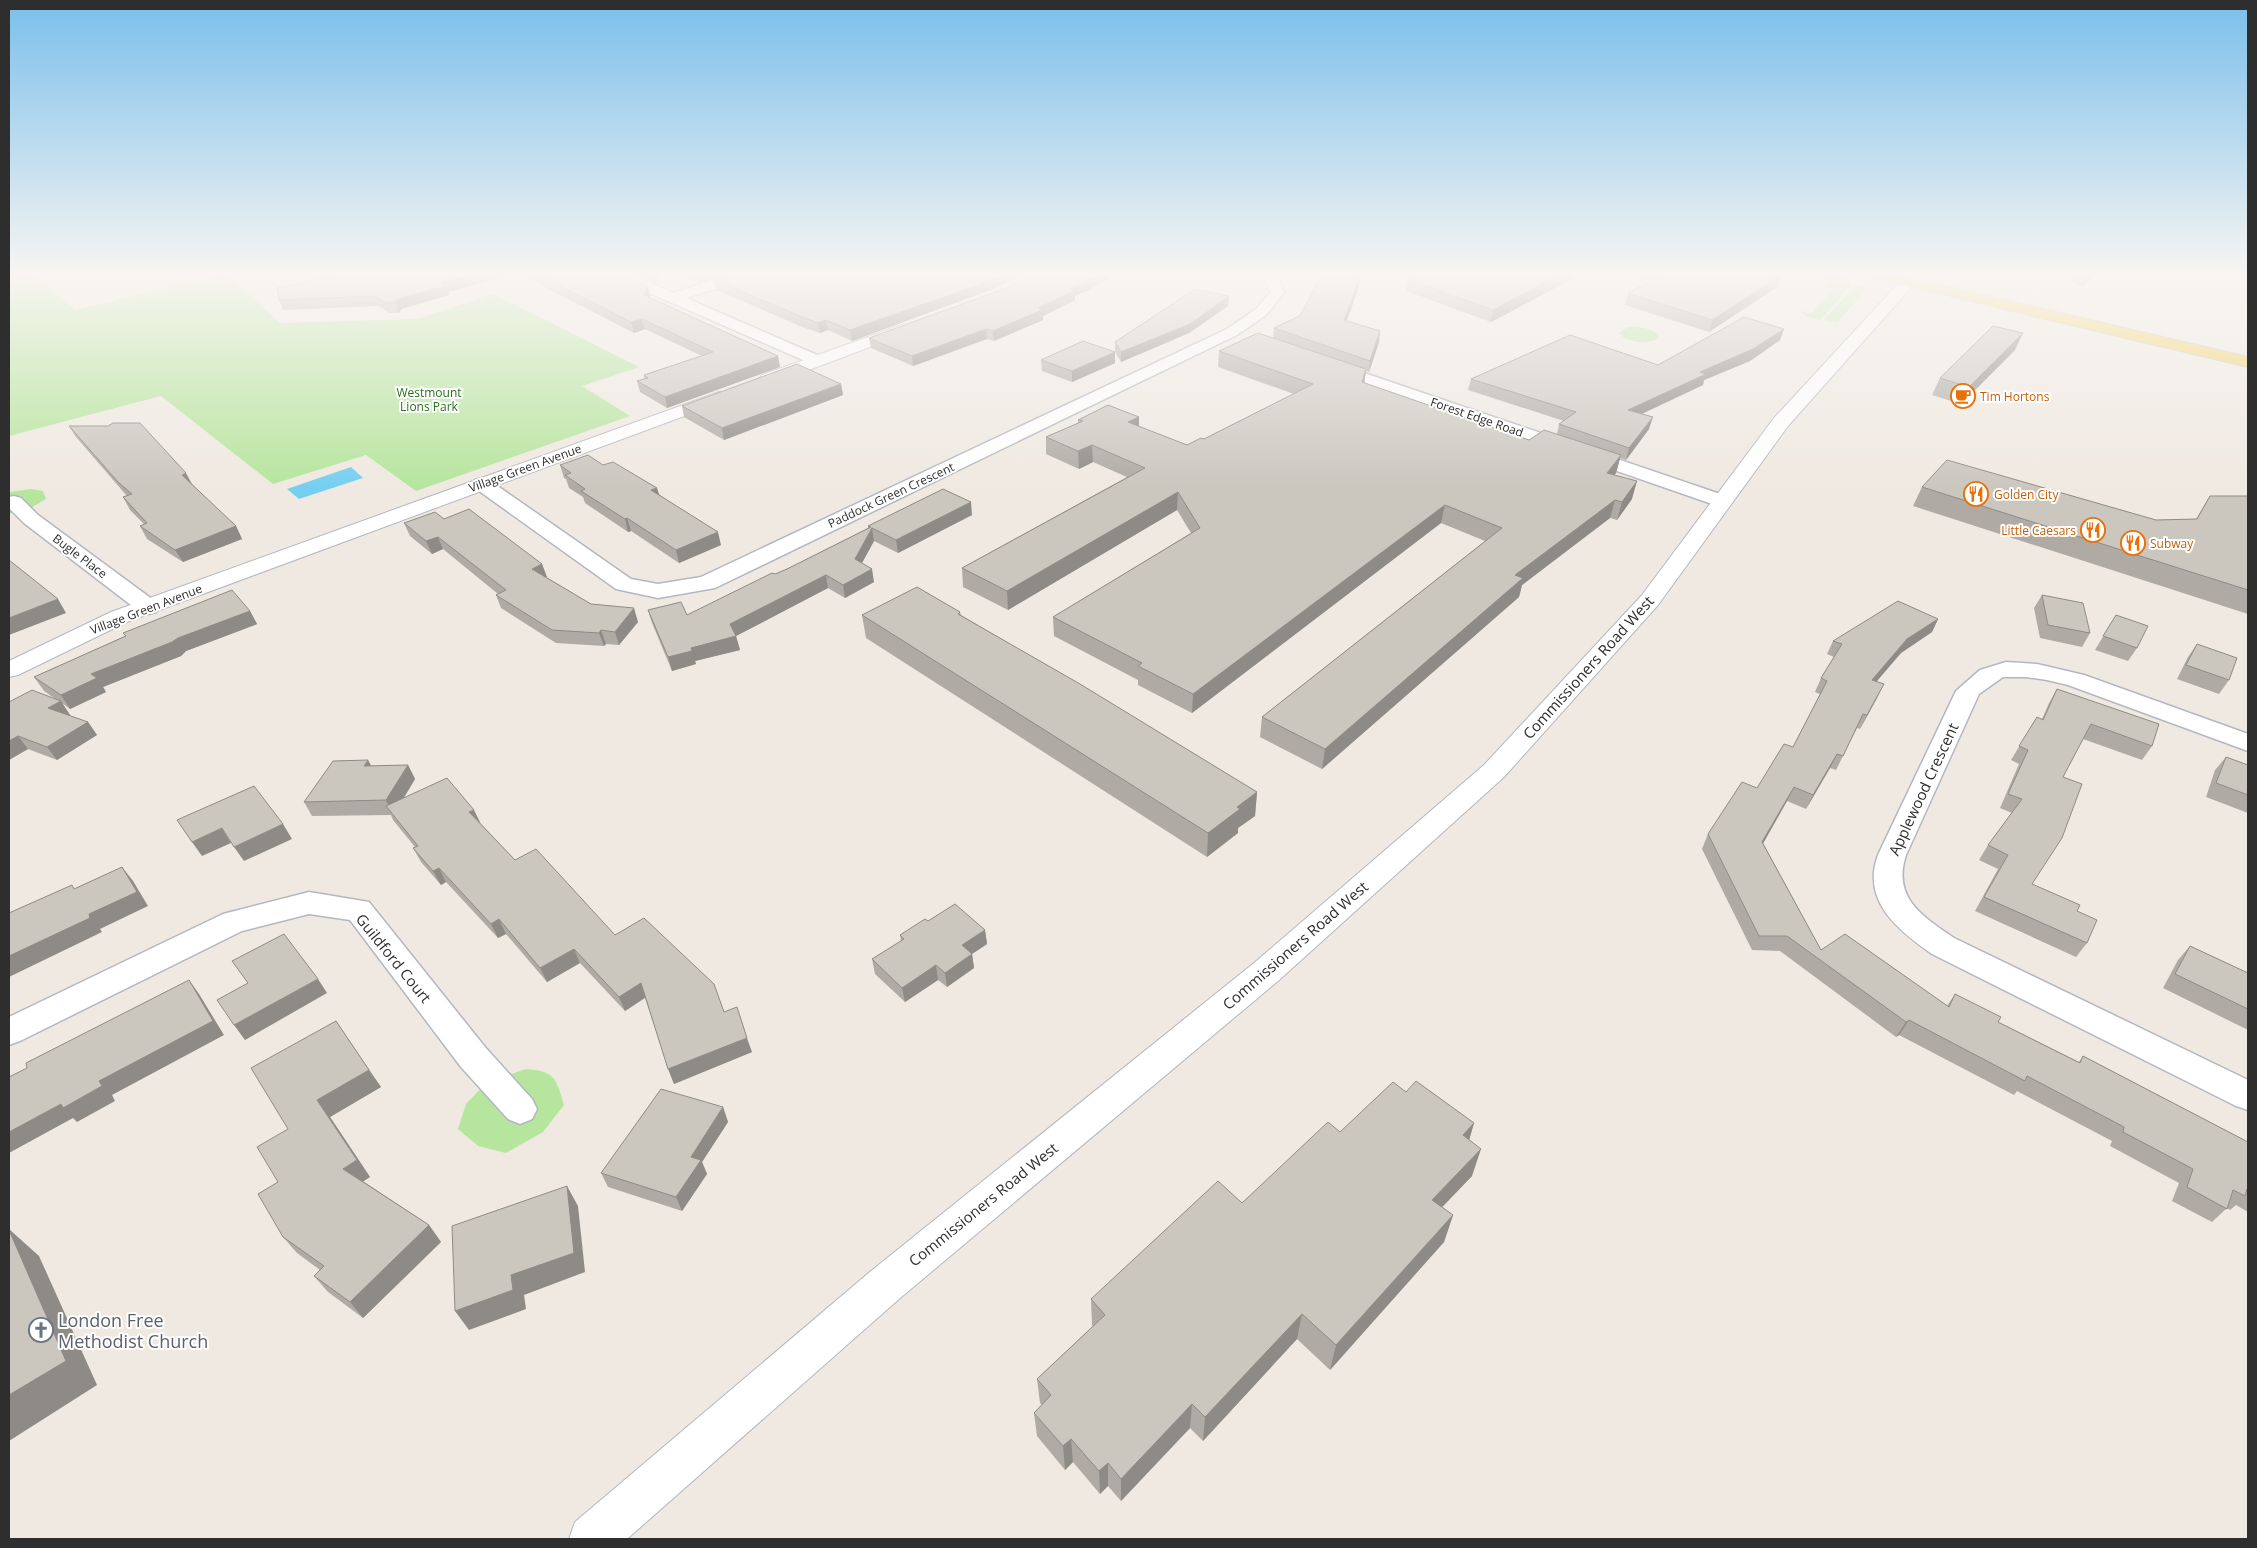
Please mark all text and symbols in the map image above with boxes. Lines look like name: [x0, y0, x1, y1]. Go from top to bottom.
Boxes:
cafe icon: Tim Hortons: [1950, 383, 1976, 409]
park label: Westmount Lions Park: [396, 384, 462, 415]
place label: Tim Hortons: [1980, 388, 2050, 405]
street label: Forest Edge Road: [1428, 393, 1526, 441]
street label: Village Green Avenue: [466, 440, 584, 496]
street label: Paddock Green Crescent: [825, 458, 957, 532]
restaurant icon: Golden City: [1963, 481, 1989, 507]
place label: Golden City: [1994, 486, 2059, 503]
restaurant icon: Little Caesars: [2080, 517, 2106, 543]
place label: Little Caesars: [2001, 522, 2076, 539]
street label: Bugle Place: [49, 530, 111, 582]
restaurant icon: Subway: [2120, 530, 2146, 556]
place label: Subway: [2150, 535, 2194, 552]
street label: Village Green Avenue: [88, 580, 205, 638]
street label: Commissioners Road West: [1518, 591, 1658, 743]
street label: Applewood Crescent: [1883, 719, 1963, 859]
street label: Commissioners Road West: [1218, 876, 1372, 1014]
street label: Guildford Court: [352, 909, 436, 1007]
street label: Commissioners Road West: [904, 1138, 1062, 1270]
place label: London Free Methodist Church: [58, 1308, 208, 1353]
church icon: London Free Methodist Church: [28, 1317, 54, 1343]

